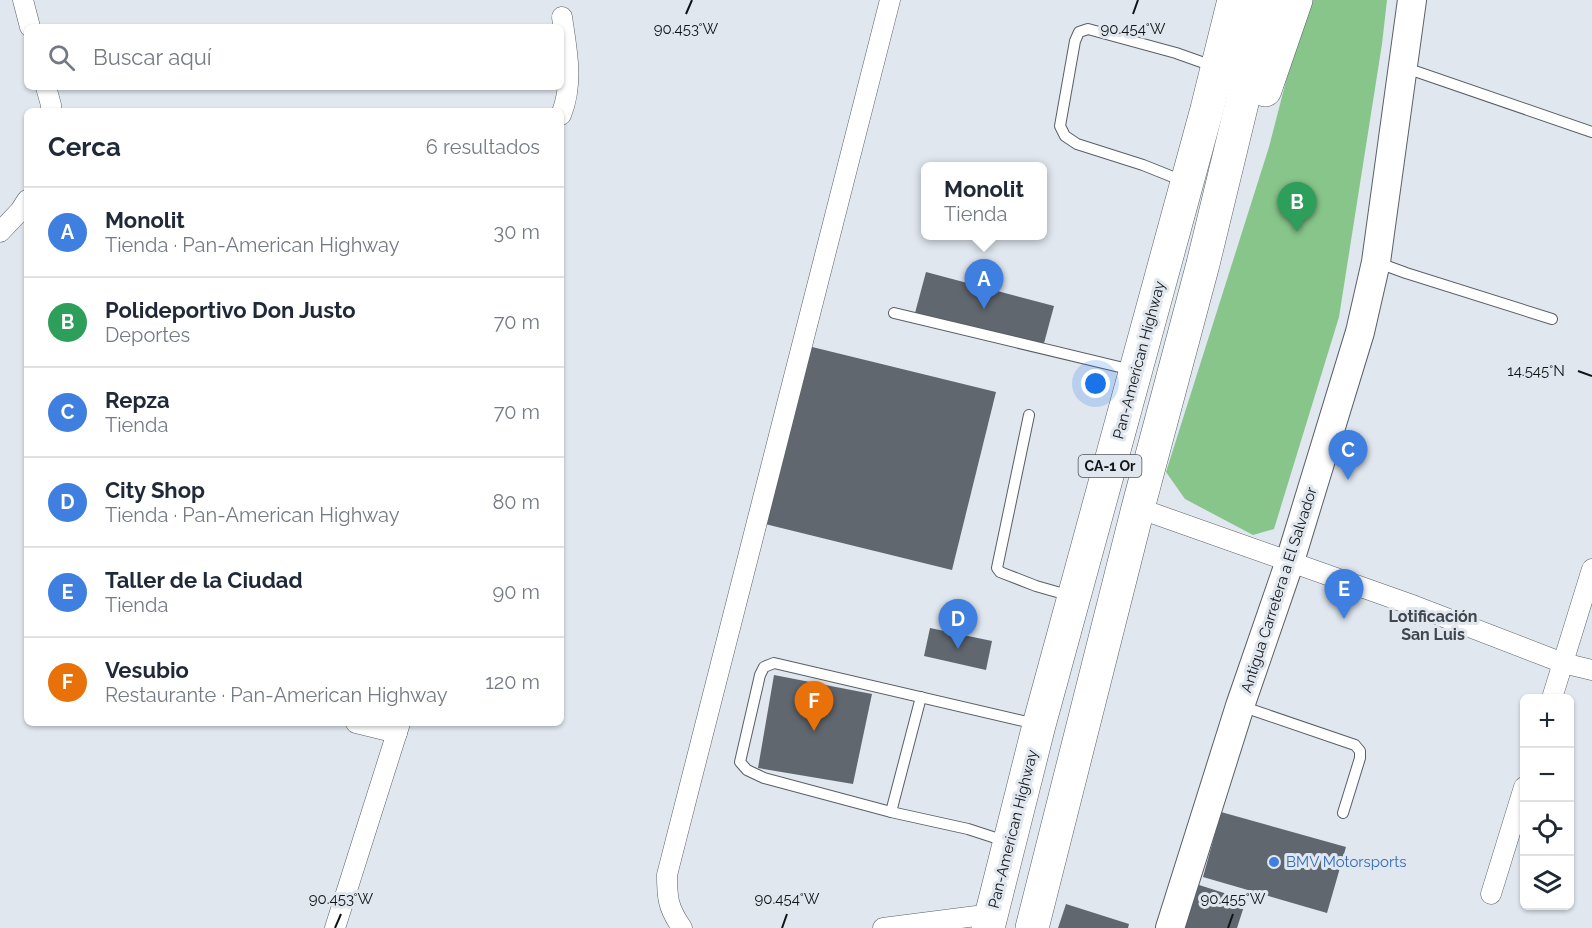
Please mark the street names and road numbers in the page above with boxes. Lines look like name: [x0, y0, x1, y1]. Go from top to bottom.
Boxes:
street label: Pan-American Highway: [1109, 279, 1169, 441]
road number: CA-1 Or: [1078, 455, 1142, 477]
street label: Antigua Carretera a El Salvador: [1237, 484, 1321, 695]
street label: Pan-American Highway: [985, 748, 1041, 910]

